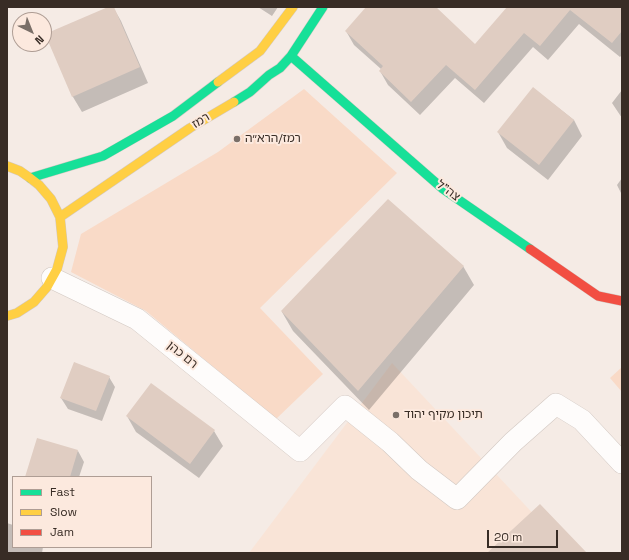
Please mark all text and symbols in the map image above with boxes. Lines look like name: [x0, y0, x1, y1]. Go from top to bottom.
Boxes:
north arrow: [12, 12, 52, 52]
text: N: [32, 32, 47, 48]
street label: רמז: [190, 110, 212, 132]
place label: רמז/הרא״ה: [245, 132, 301, 146]
marker: רמז/הרא״ה: [232, 134, 242, 144]
street label: צה"ל: [433, 178, 463, 204]
street label: רם כהן: [164, 338, 200, 372]
place label: תיכון מקיף יהוד: [404, 408, 483, 422]
marker: תיכון מקיף יהוד: [391, 410, 401, 420]
legend: [12, 476, 152, 548]
text: Fast: [50, 484, 75, 500]
text: Slow: [50, 504, 77, 520]
scale bar: [489, 522, 560, 548]
text: Jam: [50, 524, 74, 540]
text: 20 m: [494, 529, 522, 545]

